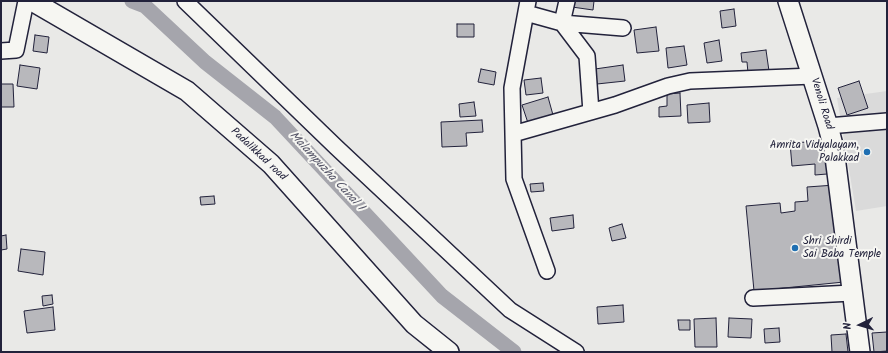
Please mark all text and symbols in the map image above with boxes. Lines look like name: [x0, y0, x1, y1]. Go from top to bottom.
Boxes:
street label: Venoli Road: [807, 77, 835, 131]
street label: Padalikkad road: [227, 126, 289, 184]
water label: Malampuzha Canal 1: [286, 129, 366, 215]
place label: Amrita Vidyalayam, Palakkad: [770, 139, 859, 165]
marker: Amrita Vidyalayam, Palakkad: [862, 147, 872, 157]
place label: Shri Shirdi Sai Baba Temple: [803, 235, 881, 261]
marker: Shri Shirdi Sai Baba Temple: [790, 243, 800, 253]
north arrow: [840, 305, 880, 345]
text: N: [839, 322, 857, 330]

